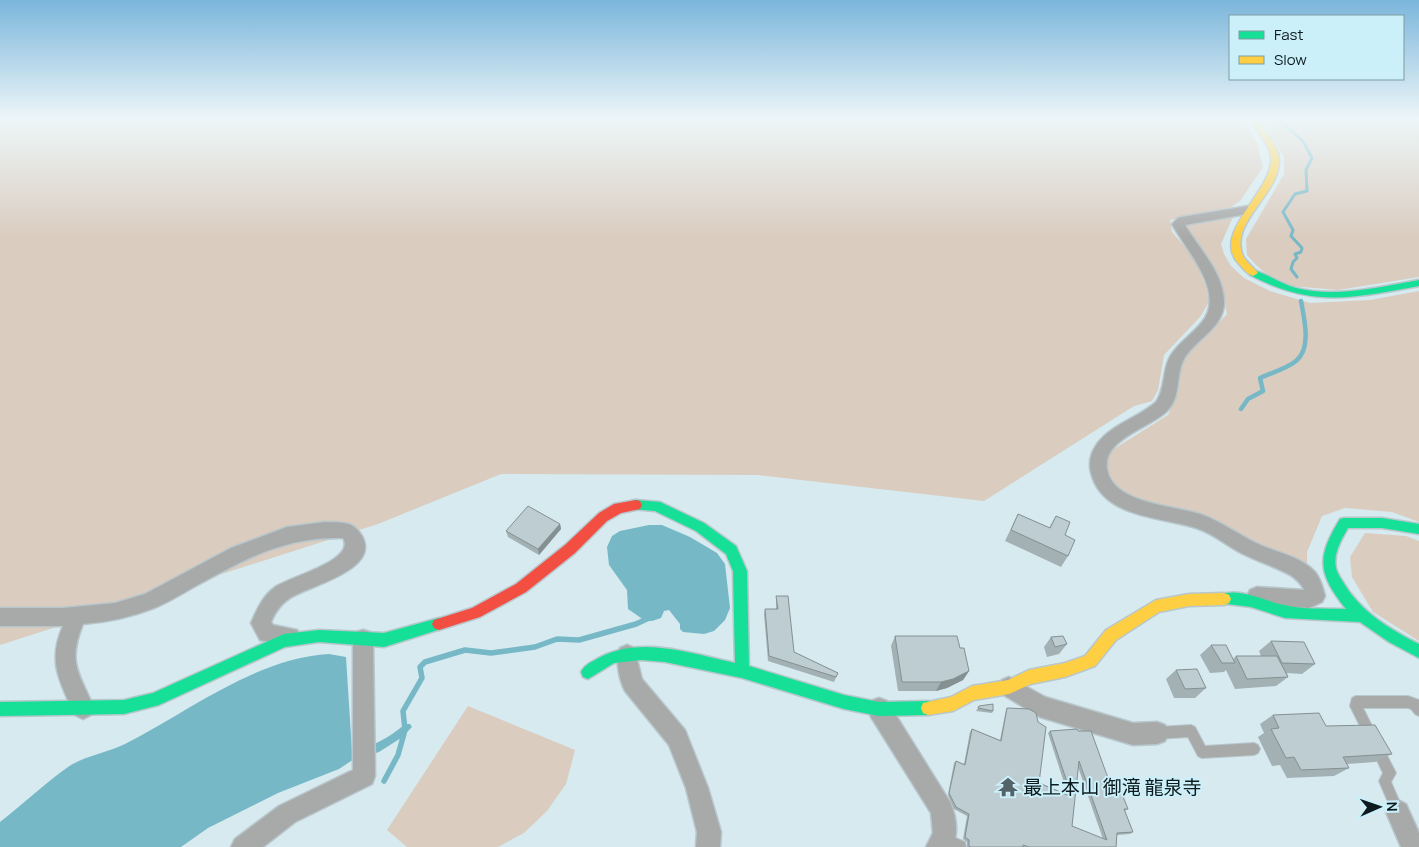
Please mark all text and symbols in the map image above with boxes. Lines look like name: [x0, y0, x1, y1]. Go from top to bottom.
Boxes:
legend: [1229, 15, 1404, 80]
text: Fast: [1274, 24, 1303, 45]
text: Slow: [1274, 49, 1307, 70]
place label: 最上本山 御滝 龍泉寺: [1023, 774, 1202, 800]
temple icon: 最上本山 御滝 龍泉寺: [997, 776, 1019, 798]
north arrow: [1354, 782, 1404, 832]
text: N: [1383, 801, 1402, 812]

